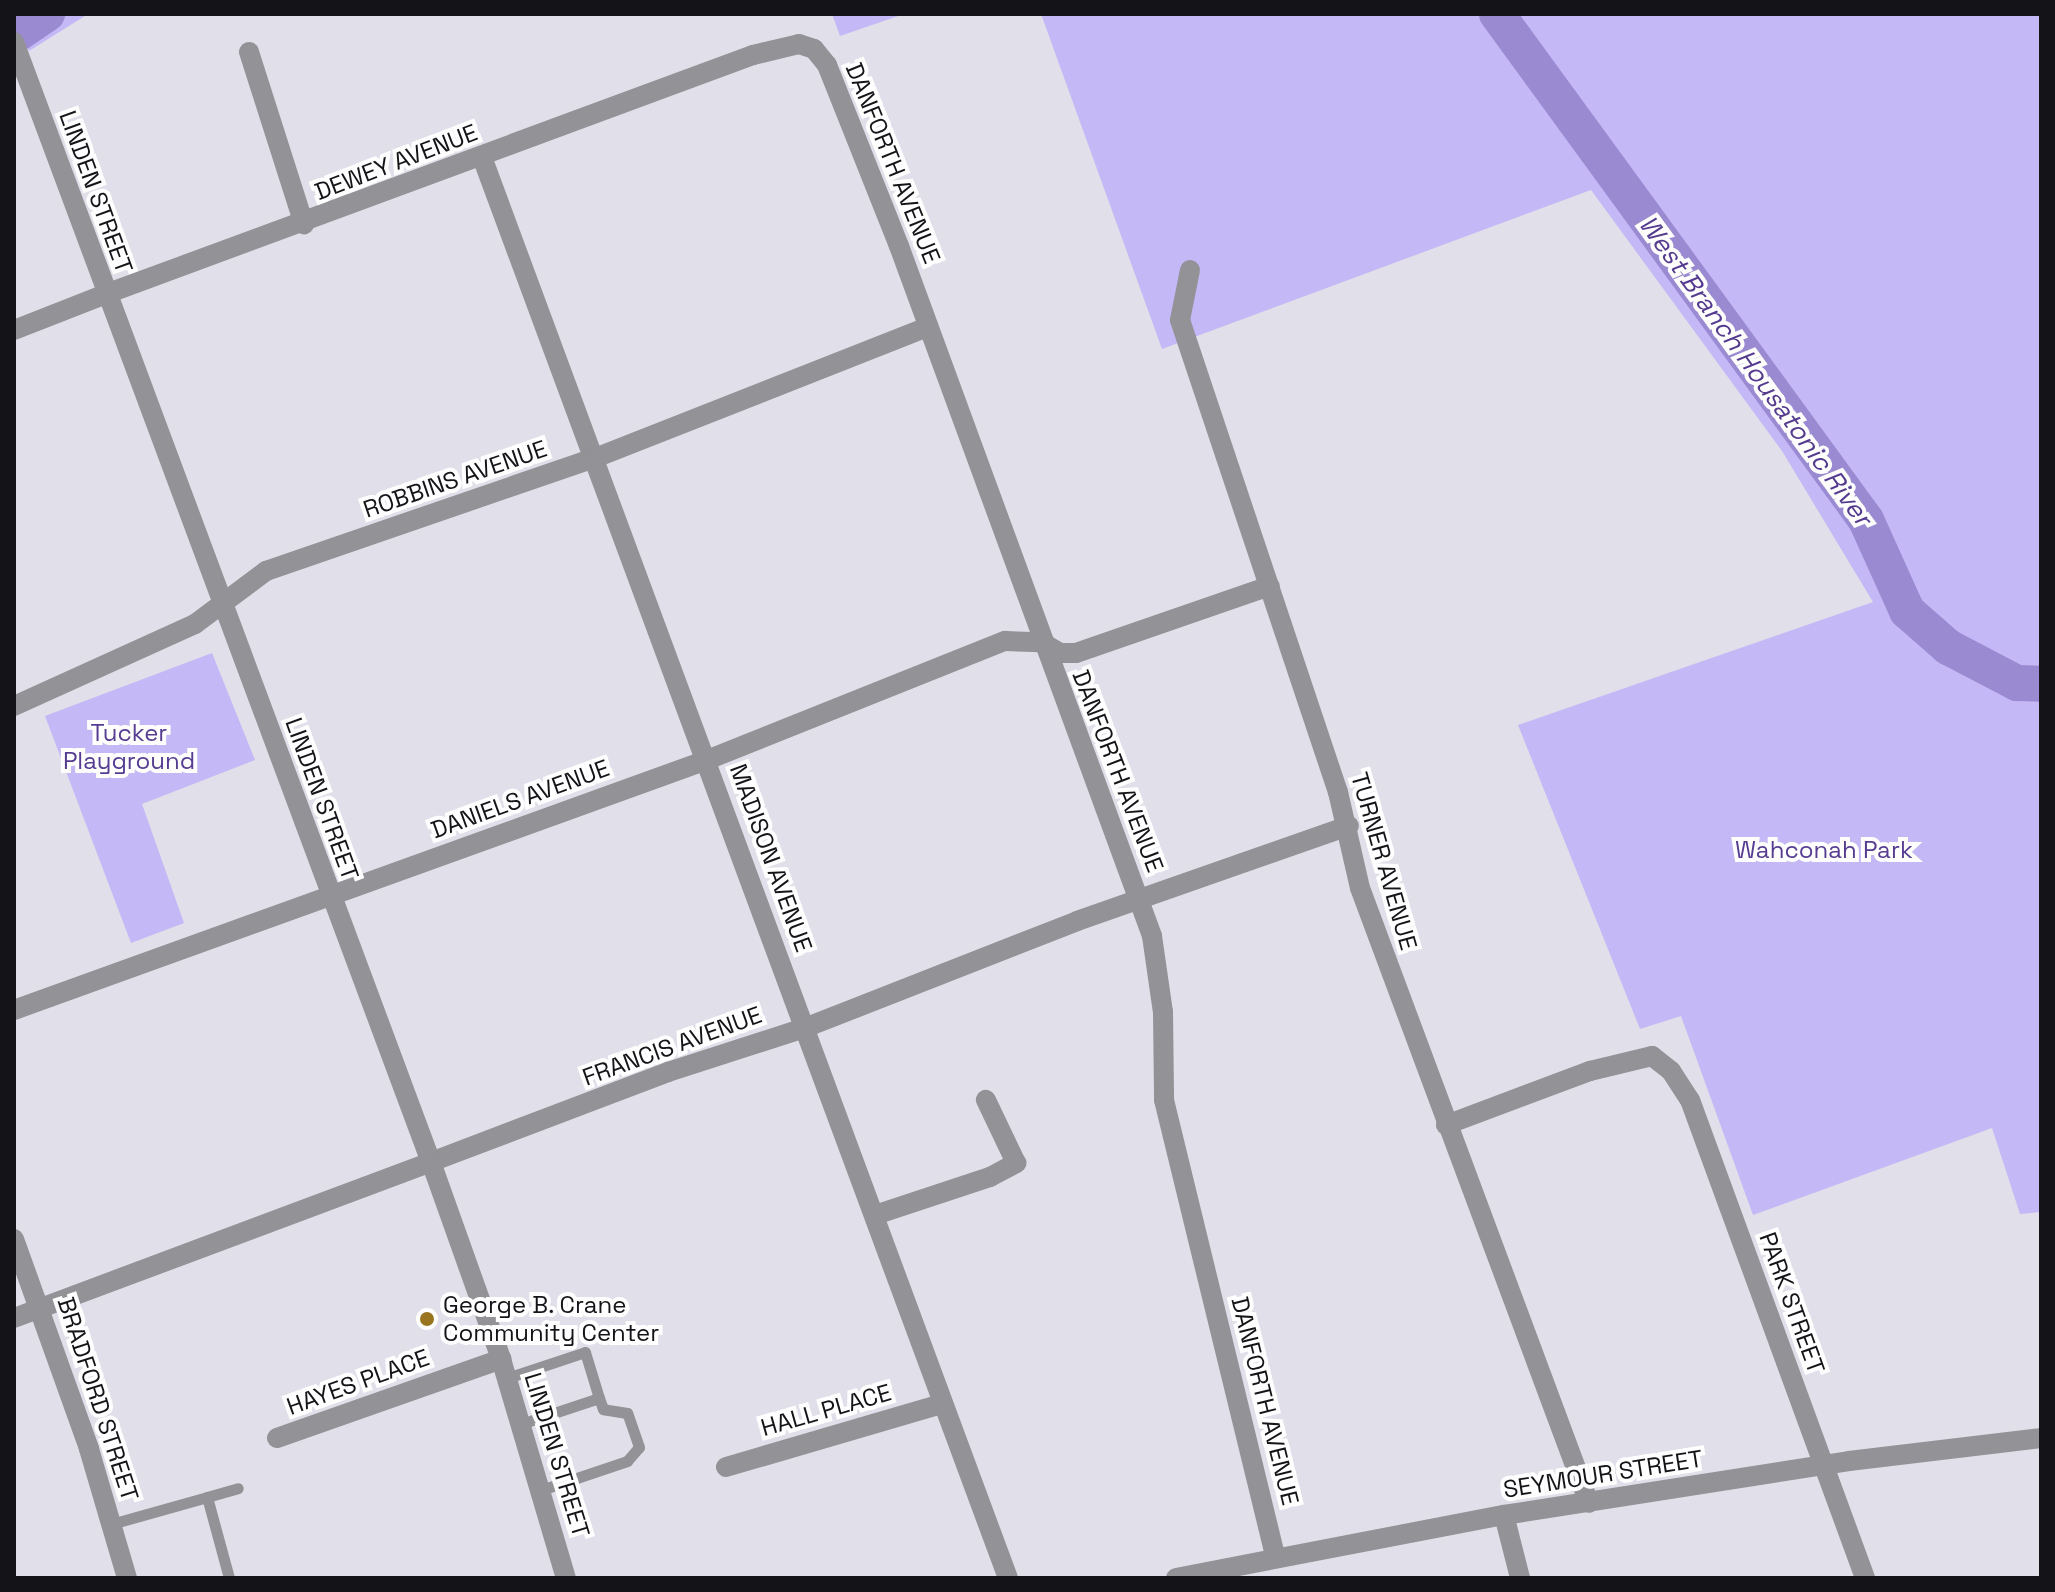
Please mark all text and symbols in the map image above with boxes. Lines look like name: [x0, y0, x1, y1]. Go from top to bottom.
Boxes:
street label: DANFORTH AVENUE: [840, 58, 946, 268]
street label: LINDEN STREET: [53, 107, 139, 277]
street label: DEWEY AVENUE: [310, 118, 482, 206]
water label: West Branch Housatonic River: [1632, 210, 1878, 532]
street label: ROBBINS AVENUE: [359, 434, 551, 524]
street label: DANFORTH AVENUE: [1066, 666, 1170, 876]
street label: LINDEN STREET: [279, 714, 365, 884]
park label: Tucker Playground: [63, 719, 195, 775]
street label: DANIELS AVENUE: [427, 753, 613, 845]
street label: MADISON AVENUE: [724, 760, 818, 956]
street label: TURNER AVENUE: [1345, 769, 1423, 953]
park label: Wahconah Park: [1735, 836, 1913, 864]
street label: FRANCIS AVENUE: [578, 1000, 766, 1092]
street label: PARK STREET: [1753, 1228, 1831, 1378]
place label: George B. Crane Community Center: [443, 1291, 659, 1347]
street label: BRADFORD STREET: [51, 1294, 145, 1504]
street label: DANFORTH AVENUE: [1225, 1294, 1305, 1508]
marker: George B. Crane Community Center: [418, 1310, 436, 1328]
street label: HAYES PLACE: [283, 1343, 433, 1421]
street label: LINDEN STREET: [518, 1369, 596, 1541]
street label: HALL PLACE: [757, 1378, 895, 1442]
street label: SEYMOUR STREET: [1501, 1444, 1705, 1504]

